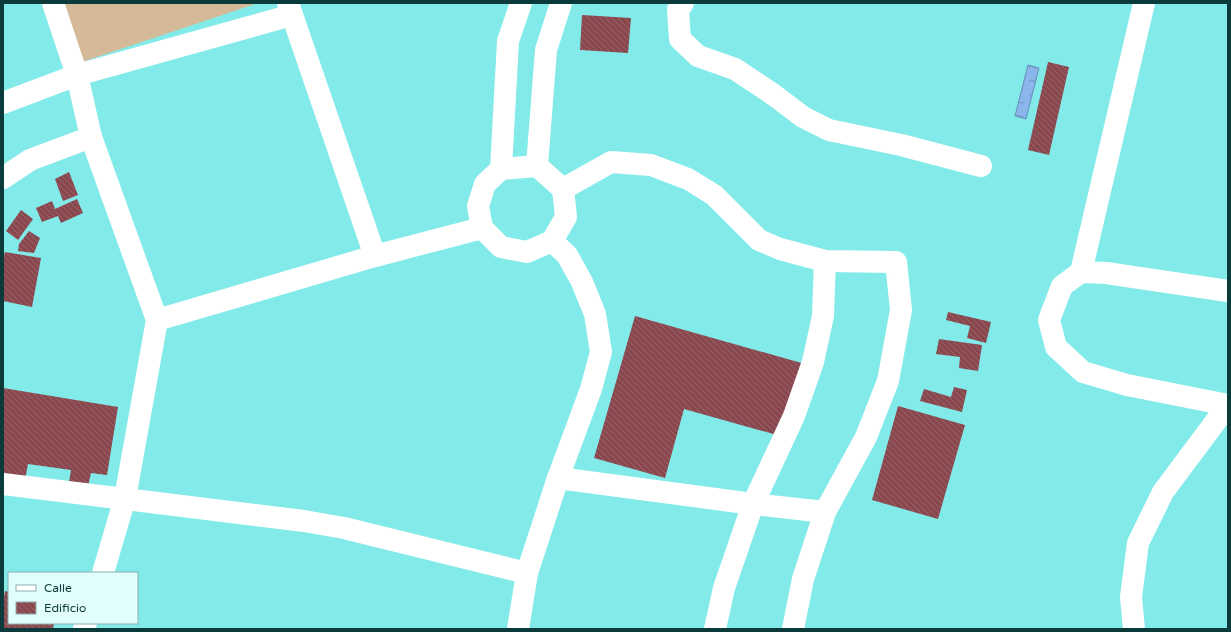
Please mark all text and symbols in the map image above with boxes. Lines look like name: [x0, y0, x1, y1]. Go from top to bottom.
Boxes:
legend: [8, 572, 138, 624]
text: Calle: [44, 581, 72, 595]
text: Edificio: [44, 601, 86, 615]

